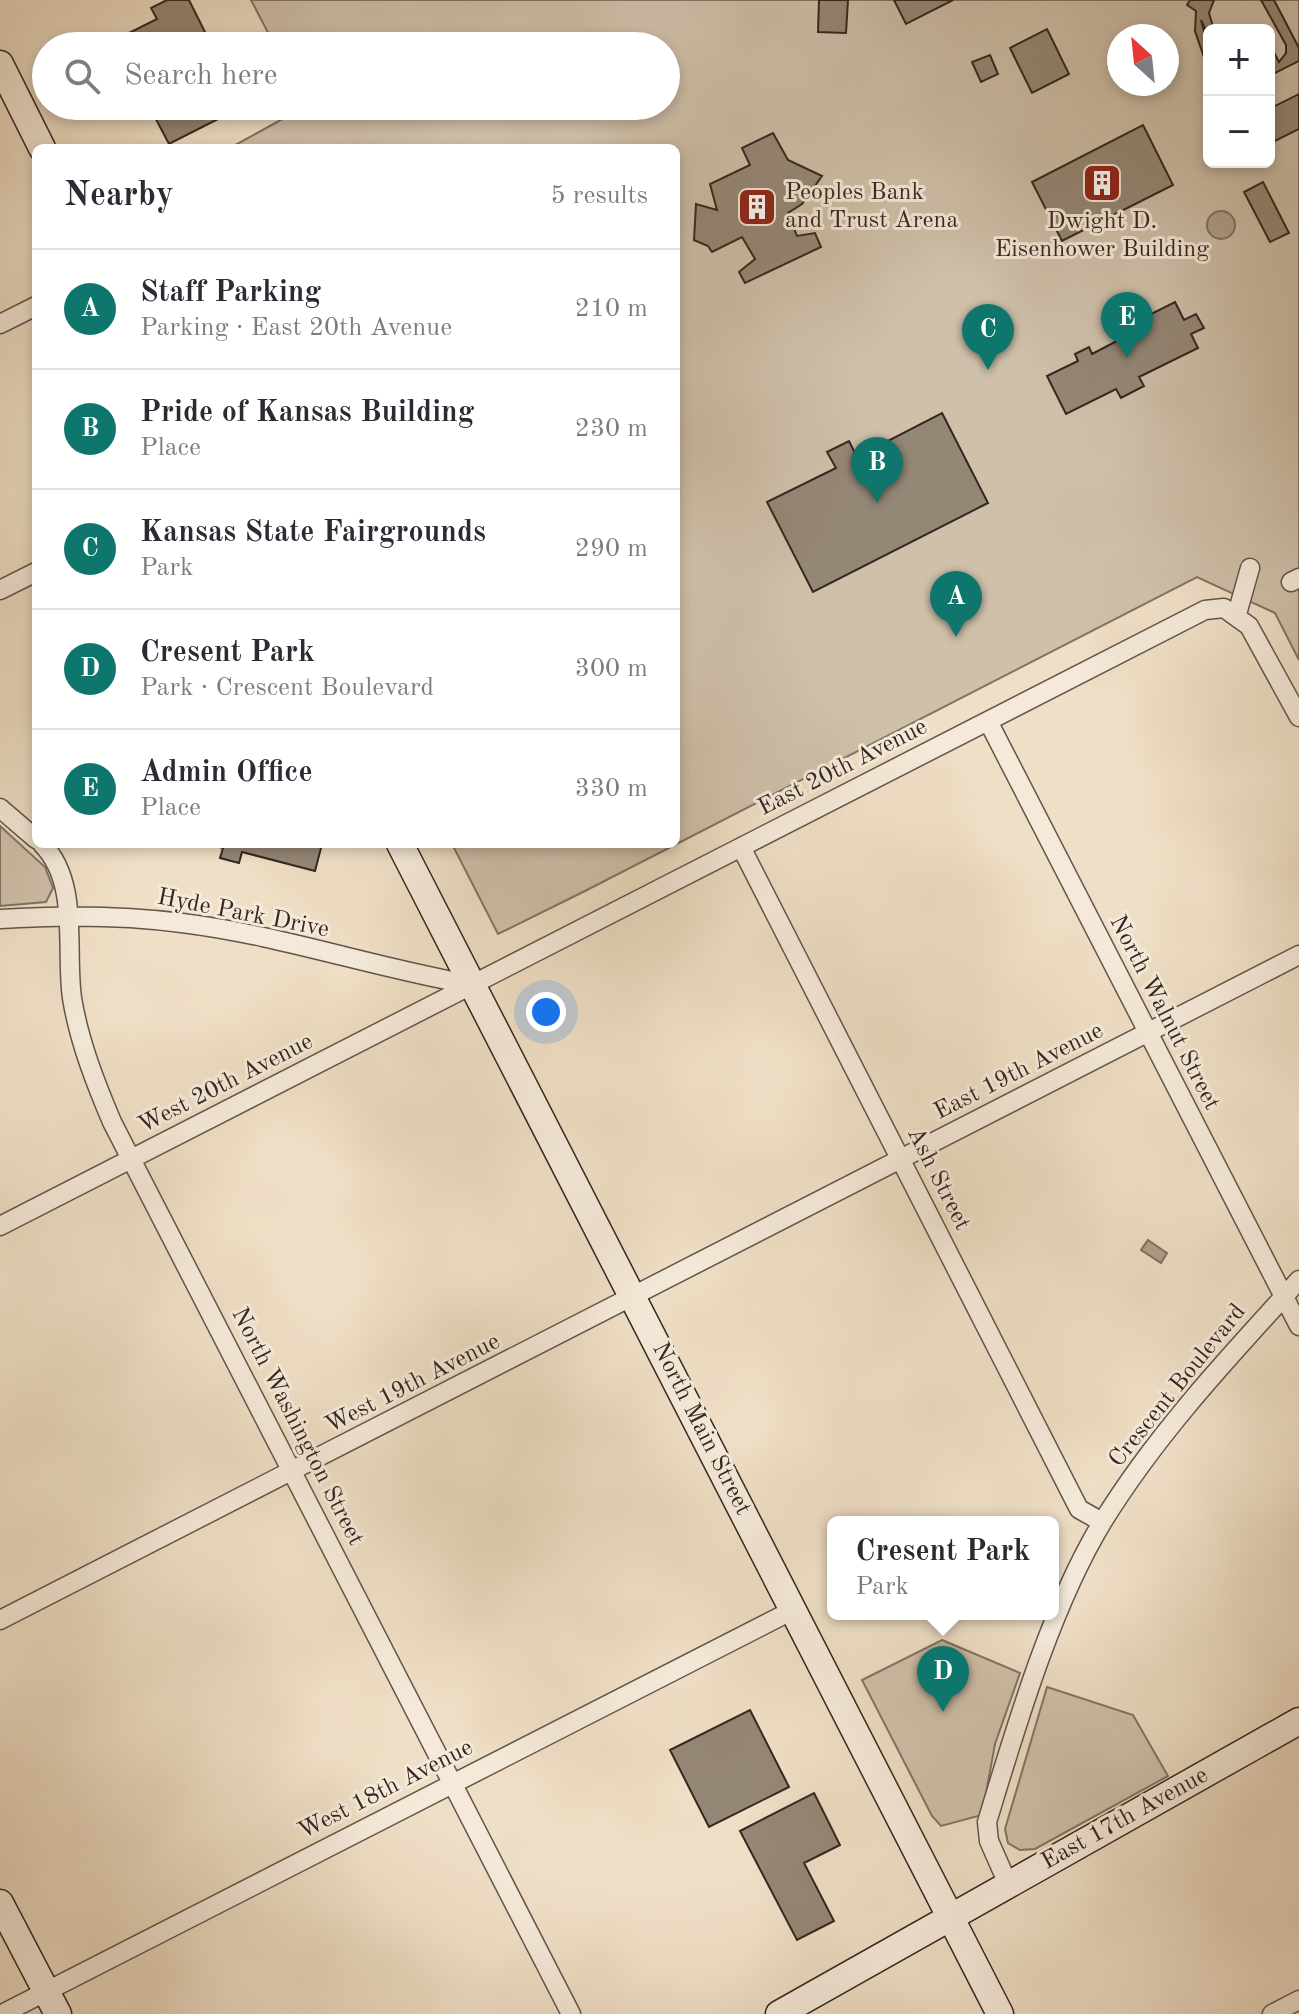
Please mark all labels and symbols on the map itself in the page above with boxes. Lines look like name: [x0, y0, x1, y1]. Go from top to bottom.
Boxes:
north arrow: [1107, 24, 1179, 96]
building icon: Dwight D. Eisenhower Building: [1081, 162, 1123, 204]
place label: Peoples Bank and Trust Arena: [785, 181, 959, 233]
building icon: Peoples Bank and Trust Arena: [736, 186, 778, 228]
place label: Dwight D. Eisenhower Building: [995, 210, 1209, 262]
pin: E: [1101, 292, 1153, 358]
pin: C: [962, 304, 1014, 370]
pin: B: [851, 437, 903, 503]
pin: A: [930, 571, 982, 637]
street label: East 20th Avenue: [755, 715, 931, 821]
street label: Hyde Park Drive: [155, 886, 331, 942]
street label: North Walnut Street: [1105, 912, 1223, 1114]
your location: [526, 992, 566, 1032]
street label: East 19th Avenue: [931, 1019, 1107, 1125]
street label: West 20th Avenue: [135, 1030, 317, 1138]
street label: Ash Street: [902, 1124, 974, 1234]
street label: Crescent Boulevard: [1105, 1300, 1251, 1472]
street label: North Washington Street: [227, 1304, 367, 1550]
street label: West 19th Avenue: [322, 1330, 504, 1438]
street label: North Main Street: [647, 1339, 755, 1519]
pin: D: [917, 1646, 969, 1712]
street label: West 18th Avenue: [295, 1736, 477, 1844]
street label: East 17th Avenue: [1038, 1763, 1212, 1875]

